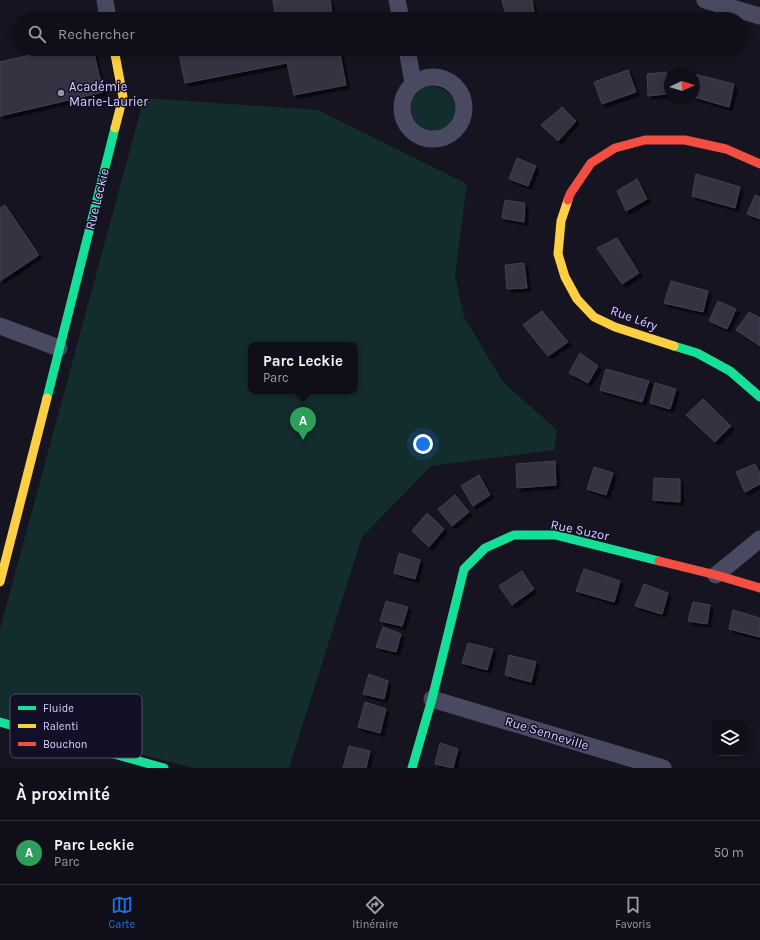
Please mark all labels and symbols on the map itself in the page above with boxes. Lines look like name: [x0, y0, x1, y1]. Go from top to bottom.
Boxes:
north arrow: [664, 68, 700, 104]
place label: Académie Marie-Laurier: [69, 79, 148, 109]
marker: Académie Marie-Laurier: [56, 88, 66, 98]
street label: Rue Leckie: [82, 166, 112, 231]
street label: Rue Léry: [608, 303, 660, 333]
pin: A: [290, 407, 316, 440]
your location: [413, 434, 433, 454]
street label: Rue Suzor: [549, 516, 611, 544]
legend: [10, 694, 142, 758]
text: Fluide: [43, 702, 74, 715]
street label: Rue Senneville: [503, 713, 591, 753]
text: Ralenti: [43, 720, 79, 733]
text: Bouchon: [43, 738, 87, 751]

